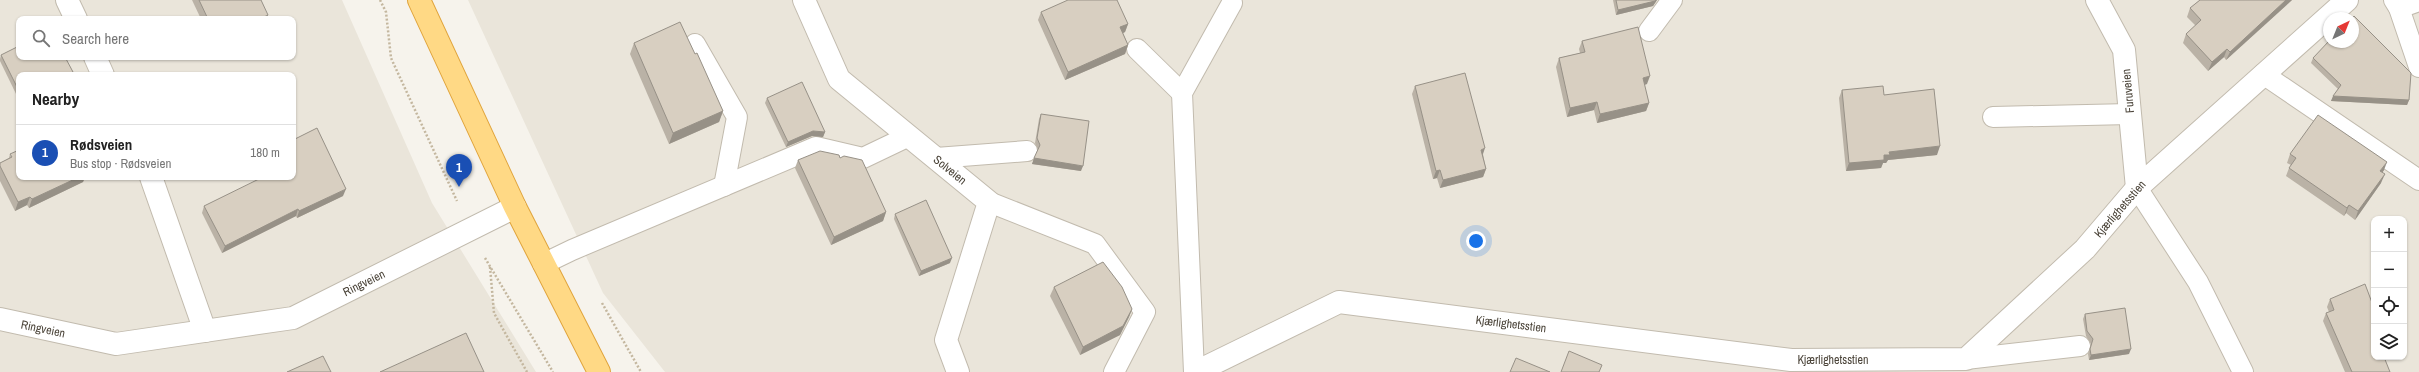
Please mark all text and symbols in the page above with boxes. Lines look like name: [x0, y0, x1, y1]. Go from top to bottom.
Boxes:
north arrow: [2323, 12, 2359, 48]
search box: [16, 16, 296, 60]
icon: search: [30, 27, 52, 49]
text: Search here: [62, 28, 129, 49]
street label: Furuveien: [2118, 68, 2138, 114]
text: Nearby: [32, 87, 79, 110]
text: Rødsveien: [70, 134, 132, 155]
text: 1: [42, 144, 48, 161]
text: 180 m: [250, 144, 280, 161]
street label: Solveien: [930, 152, 970, 188]
pin: 1: [446, 154, 472, 187]
text: Bus stop · Rødsveien: [70, 155, 171, 172]
street label: Kjærlighetsstien: [2091, 177, 2149, 241]
map controls: [2371, 216, 2407, 360]
button: +: [2371, 216, 2407, 252]
your location: [1466, 231, 1486, 251]
button: −: [2371, 252, 2407, 288]
street label: Ringveien: [340, 266, 388, 300]
button: locate: [2371, 288, 2407, 324]
street label: Kjærlighetsstien: [1475, 312, 1547, 336]
street label: Ringveien: [19, 317, 67, 341]
button: layers: [2371, 324, 2407, 360]
street label: Kjærlighetsstien: [1797, 352, 1869, 368]

